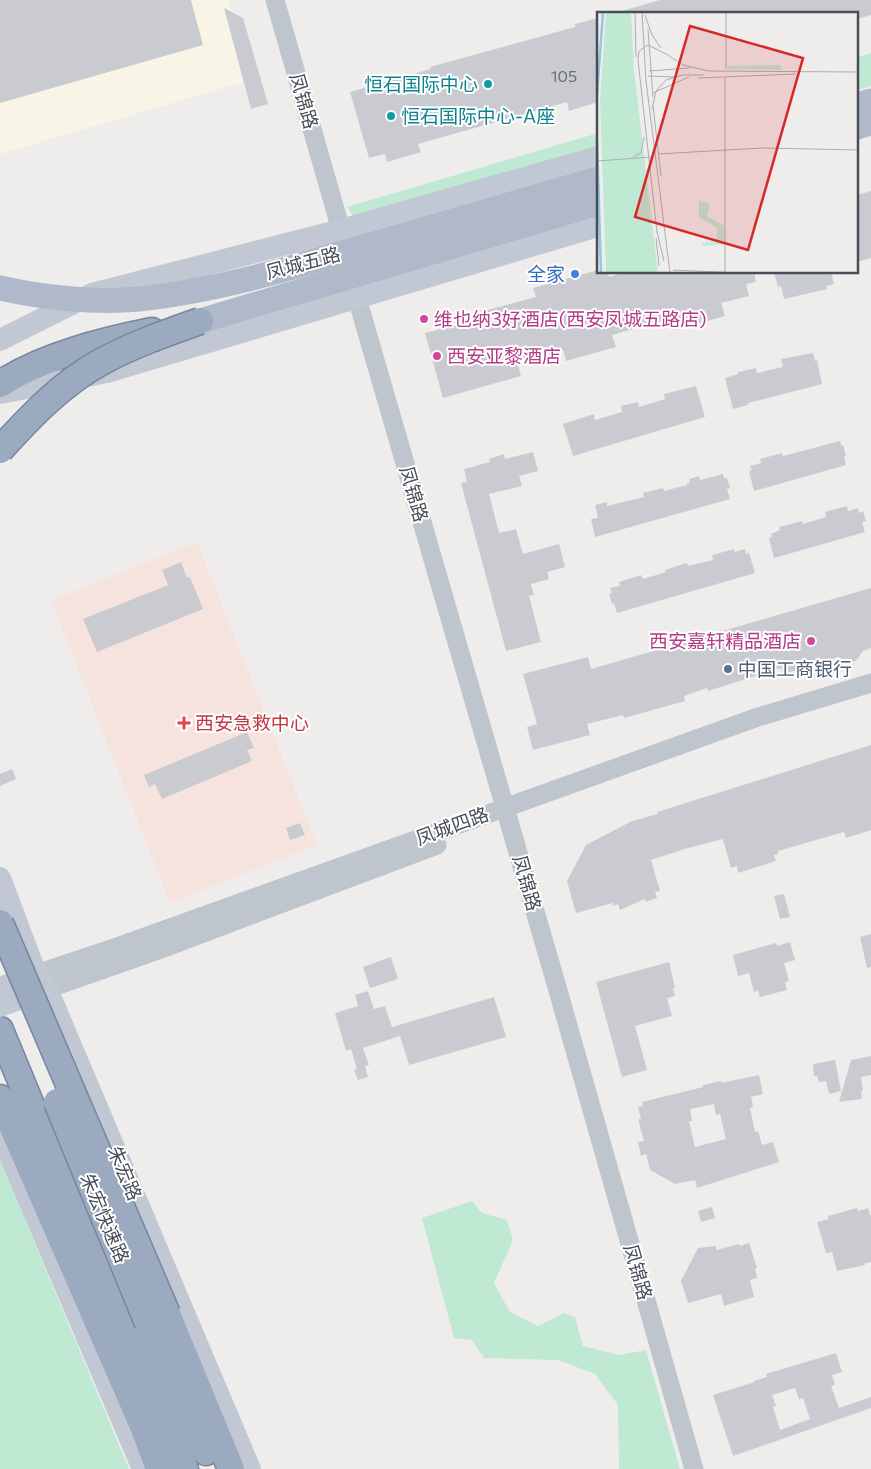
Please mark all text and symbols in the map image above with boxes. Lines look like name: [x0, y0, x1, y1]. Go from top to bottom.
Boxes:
inset map: [597, 12, 858, 274]
house number: 105: [551, 66, 577, 85]
street label: 凤锦路: [286, 70, 323, 131]
place label: 恒石国际中心: [364, 72, 478, 95]
marker: 恒石国际中心: [482, 78, 494, 90]
place label: 恒石国际中心-A座: [401, 104, 555, 127]
marker: 恒石国际中心-A座: [385, 110, 397, 122]
street label: 凤城五路: [263, 242, 343, 283]
place label: 全家: [527, 262, 565, 285]
marker: 全家: [569, 268, 581, 280]
place label: 维也纳3好酒店(西安凤城五路店): [434, 307, 706, 330]
marker: 维也纳3好酒店(西安凤城五路店): [418, 313, 430, 325]
place label: 西安亚黎酒店: [447, 344, 561, 367]
marker: 西安亚黎酒店: [431, 350, 443, 362]
street label: 凤锦路: [396, 463, 433, 524]
place label: 西安嘉轩精品酒店: [649, 629, 801, 652]
marker: 西安嘉轩精品酒店: [805, 635, 817, 647]
place label: 中国工商银行: [738, 657, 852, 680]
marker: 中国工商银行: [722, 663, 734, 675]
place label: 西安急救中心: [195, 711, 309, 734]
marker: 西安急救中心: [177, 716, 191, 730]
street label: 凤城四路: [412, 802, 491, 849]
street label: 凤锦路: [509, 852, 546, 913]
street label: 朱宏路: [104, 1142, 147, 1204]
street label: 朱宏快速路: [76, 1170, 135, 1266]
street label: 凤锦路: [620, 1241, 657, 1302]

